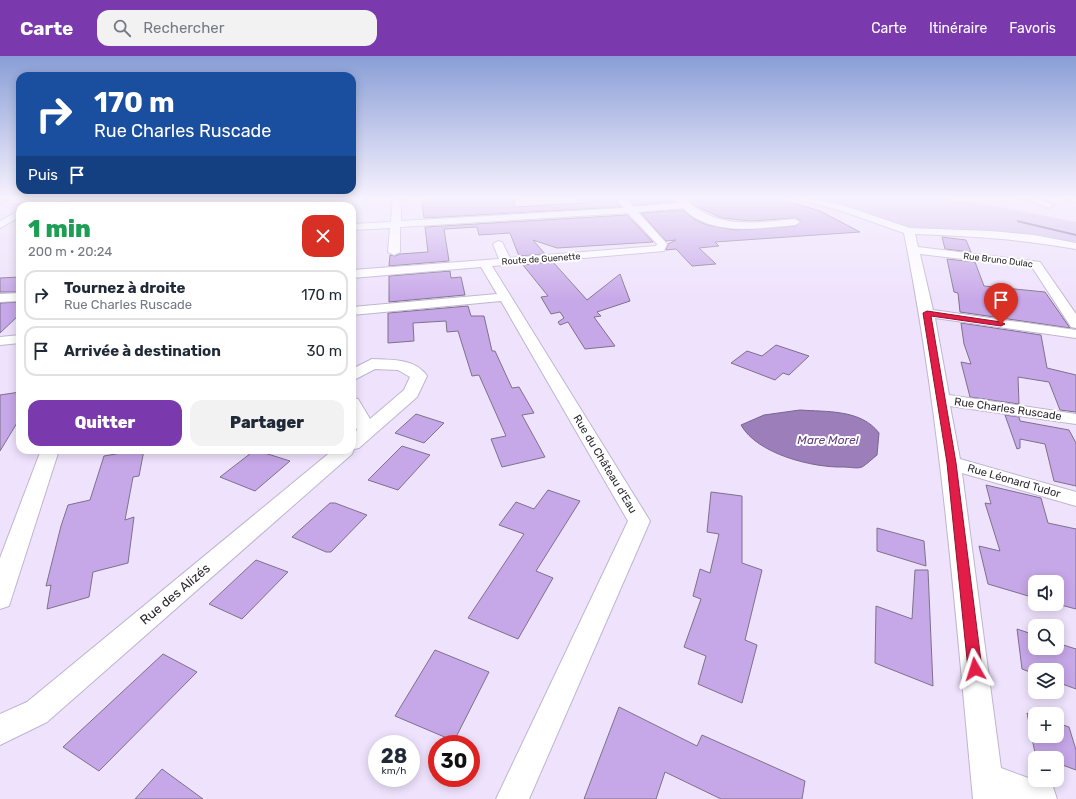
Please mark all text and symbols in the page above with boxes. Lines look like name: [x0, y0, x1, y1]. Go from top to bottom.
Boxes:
search box: [97, 10, 377, 46]
text: Carte: [20, 17, 73, 40]
icon: search: [111, 17, 133, 39]
text: Rechercher: [143, 19, 224, 37]
text: Carte: [871, 20, 907, 37]
text: Itinéraire: [929, 20, 987, 37]
text: Favoris: [1009, 20, 1056, 37]
text: 170 m: [94, 86, 175, 119]
icon: right: [28, 88, 80, 140]
text: Rue Charles Ruscade: [94, 120, 271, 142]
icon: arrive: [66, 164, 88, 186]
text: Puis: [28, 166, 58, 184]
text: 1 min: [28, 215, 91, 243]
button: close: [302, 215, 344, 257]
text: 200 m · 20:24: [28, 244, 112, 259]
street label: Route de Guenette: [501, 251, 581, 267]
street label: Rue Bruno Dulac: [963, 251, 1033, 269]
text: Tournez à droite: [64, 279, 185, 297]
pin: [984, 283, 1018, 324]
icon: right: [30, 284, 52, 306]
text: 170 m: [301, 286, 342, 304]
icon: arrive: [990, 289, 1012, 311]
text: Rue Charles Ruscade: [64, 297, 192, 312]
icon: arrive: [30, 340, 52, 362]
text: Arrivée à destination: [64, 342, 221, 360]
text: 30 m: [306, 342, 342, 360]
street label: Rue Charles Ruscade: [953, 395, 1063, 423]
button: Quitter: [28, 400, 182, 446]
button: Partager: [190, 400, 344, 446]
street label: Rue du Château d'Eau: [570, 412, 640, 516]
water label: Mare Morel: [797, 433, 860, 447]
street label: Rue Léonard Tudor: [966, 461, 1063, 501]
street label: Rue des Alizés: [137, 560, 213, 628]
map controls: [1028, 575, 1064, 787]
button: sound: [1028, 575, 1064, 611]
button: search: [1028, 619, 1064, 655]
position arrow: [954, 648, 996, 690]
button: layers: [1028, 663, 1064, 699]
button: +: [1028, 707, 1064, 743]
speed limit sign: 30: [428, 735, 480, 787]
text: 28: [381, 744, 407, 768]
button: −: [1028, 751, 1064, 787]
text: km/h: [382, 765, 406, 777]

